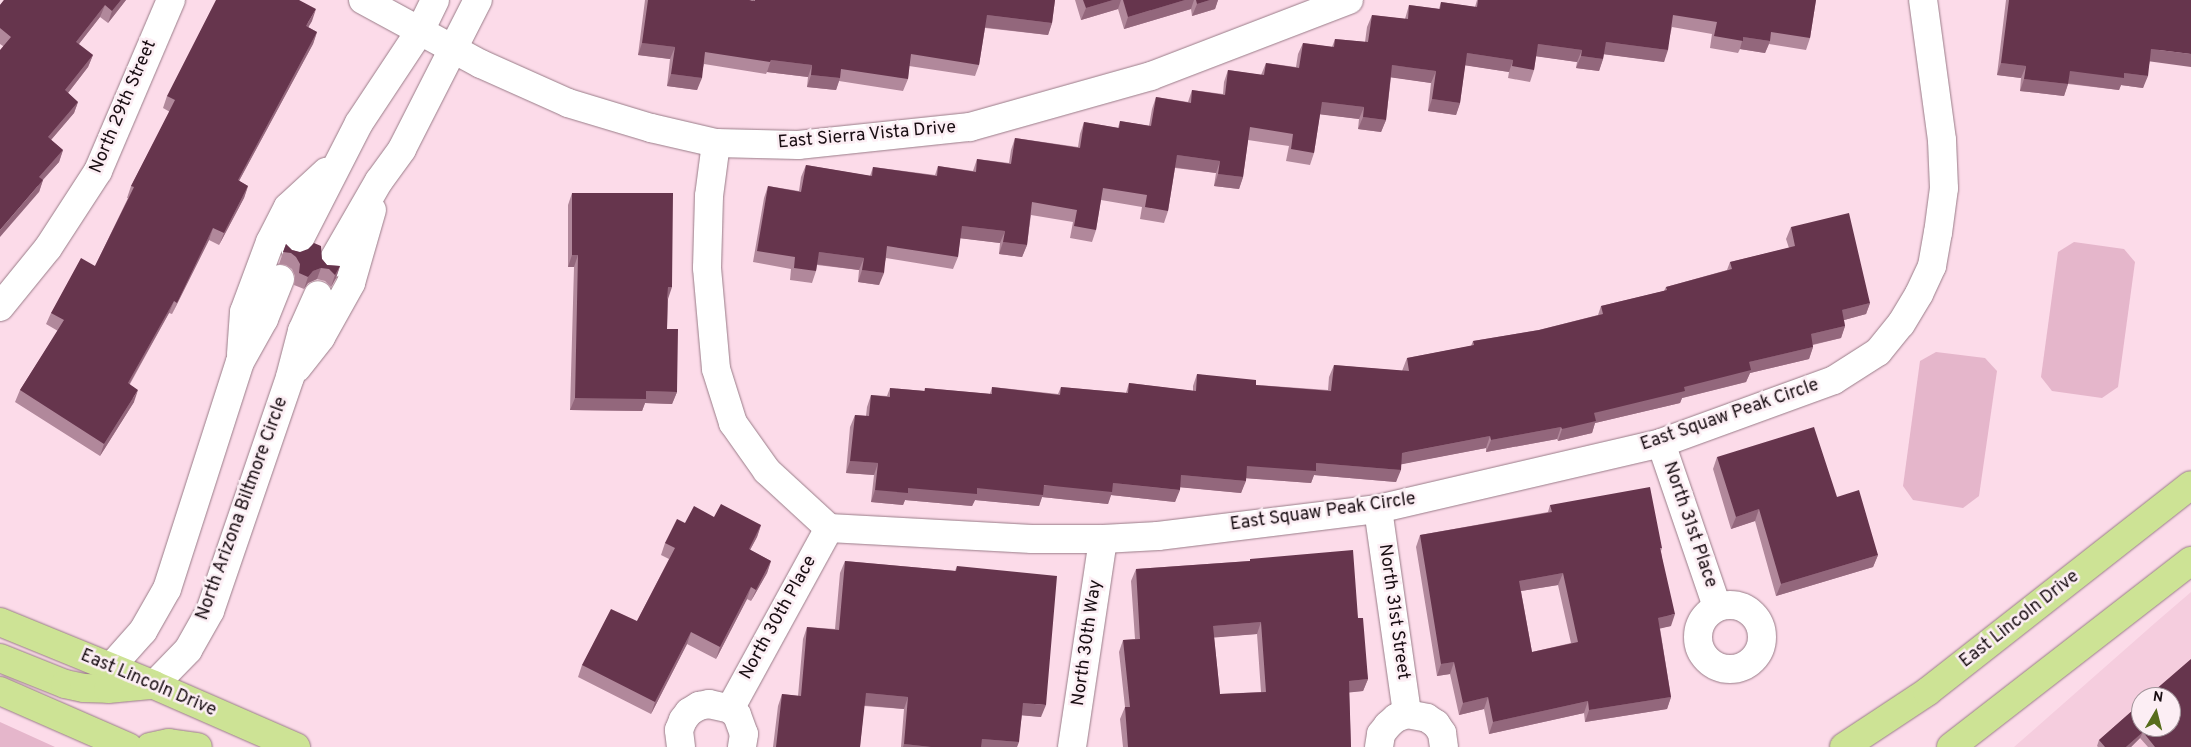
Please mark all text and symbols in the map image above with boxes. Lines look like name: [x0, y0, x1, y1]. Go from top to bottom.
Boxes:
street label: North 29th Street: [86, 37, 162, 177]
street label: East Sierra Vista Drive: [777, 117, 957, 155]
street label: East Squaw Peak Circle: [1638, 375, 1822, 457]
street label: North Arizona Biltmore Circle: [192, 394, 294, 624]
street label: North 31st Place: [1657, 459, 1721, 591]
street label: East Squaw Peak Circle: [1229, 489, 1417, 537]
street label: North 31st Street: [1373, 543, 1413, 681]
street label: North 30th Place: [736, 552, 822, 684]
street label: East Lincoln Drive: [1956, 567, 2084, 673]
street label: North 30th Way: [1068, 578, 1108, 708]
street label: East Lincoln Drive: [77, 646, 219, 722]
north arrow: [2131, 687, 2181, 737]
text: N: [2152, 689, 2164, 707]

